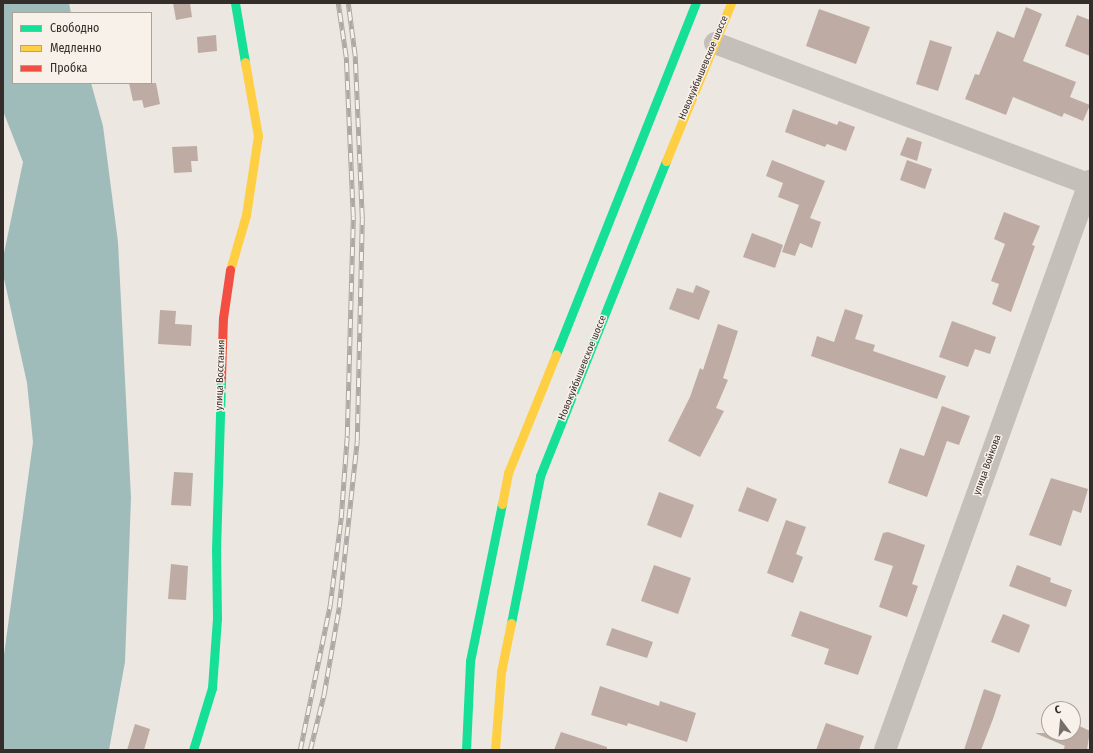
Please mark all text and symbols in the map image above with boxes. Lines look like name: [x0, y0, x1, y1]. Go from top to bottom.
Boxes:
legend: [12, 12, 152, 84]
street label: Новокуйбышевское шоссе: [677, 14, 731, 122]
text: Свободно: [50, 21, 99, 35]
text: Медленно: [50, 41, 102, 55]
text: Пробка: [50, 61, 88, 75]
street label: Новокуйбышевское шоссе: [556, 314, 610, 422]
street label: улица Восстания: [214, 339, 228, 411]
street label: улица Войкова: [972, 433, 1004, 497]
north arrow: [1041, 701, 1081, 741]
text: С: [1053, 703, 1062, 717]

